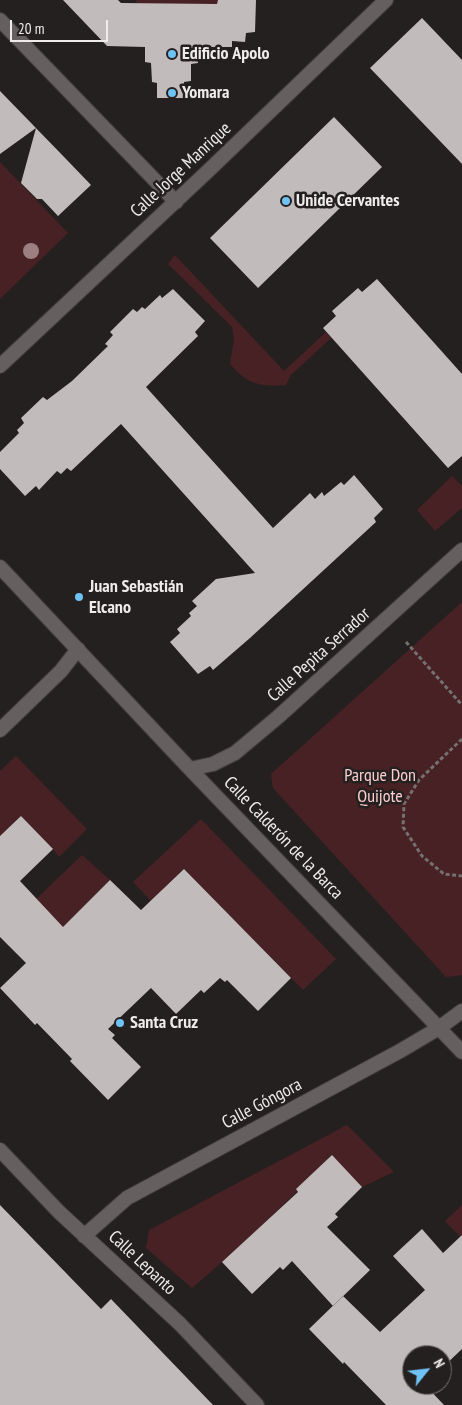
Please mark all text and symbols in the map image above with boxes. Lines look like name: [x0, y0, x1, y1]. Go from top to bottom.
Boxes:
scale bar: [12, 10, 110, 42]
text: 20 m: [18, 19, 44, 38]
place label: Edificio Apolo: [182, 43, 270, 65]
marker: Edificio Apolo: [166, 48, 178, 60]
place label: Yomara: [182, 82, 229, 104]
marker: Yomara: [166, 87, 178, 99]
street label: Calle Jorge Manrique: [126, 118, 236, 222]
place label: Unide Cervantes: [296, 190, 399, 212]
marker: Unide Cervantes: [280, 195, 292, 207]
place label: Juan Sebastián Elcano: [89, 576, 184, 618]
marker: Juan Sebastián Elcano: [73, 591, 85, 603]
street label: Calle Pepita Serrador: [263, 603, 375, 707]
park label: Parque Don Quijote: [344, 765, 416, 808]
street label: Calle Calderón de la Barca: [219, 772, 347, 904]
place label: Santa Cruz: [130, 1012, 198, 1034]
marker: Santa Cruz: [114, 1017, 126, 1029]
street label: Calle Góngora: [218, 1074, 306, 1134]
street label: Calle Lepanto: [104, 1226, 180, 1300]
north arrow: [402, 1345, 452, 1395]
text: N: [430, 1356, 449, 1371]

